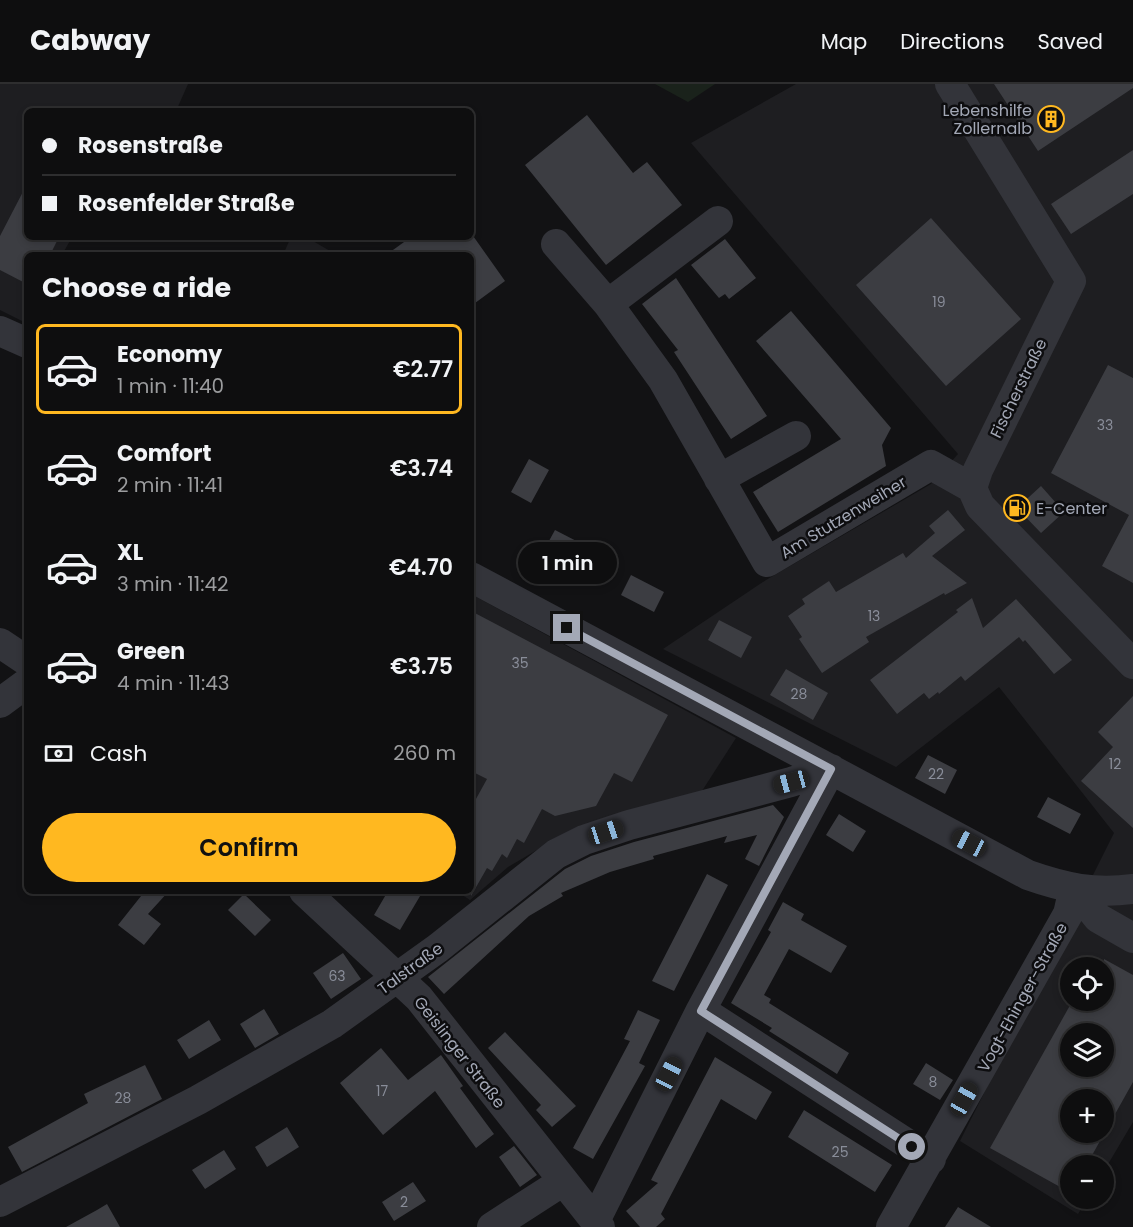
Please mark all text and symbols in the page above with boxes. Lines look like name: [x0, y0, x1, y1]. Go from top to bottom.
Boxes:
text: Cabway: [30, 21, 150, 60]
text: Map: [821, 27, 867, 56]
text: Directions: [900, 27, 1004, 56]
text: Saved: [1037, 27, 1103, 56]
place label: Lebenshilfe Zollernalb: [943, 99, 1032, 140]
building icon: Lebenshilfe Zollernalb: [1036, 104, 1066, 134]
text: Rosenstraße: [78, 130, 223, 161]
text: Rosenfelder Straße: [78, 188, 295, 219]
text: Choose a ride: [42, 269, 231, 306]
house number: 19: [932, 292, 946, 312]
street label: Fischerstraße: [984, 335, 1052, 442]
text: Economy: [117, 339, 222, 370]
icon: car: [45, 342, 99, 396]
text: €2.77: [393, 354, 453, 385]
text: 1 min · 11:40: [117, 372, 224, 400]
house number: 33: [1097, 415, 1113, 435]
text: Comfort: [117, 438, 211, 469]
icon: car: [45, 441, 99, 495]
text: €3.74: [390, 453, 453, 484]
text: 2 min · 11:41: [117, 471, 223, 499]
street label: Am Stutzenweiher: [776, 471, 911, 564]
fuel station icon: E-Center: [1002, 493, 1032, 523]
place label: E-Center: [1036, 497, 1107, 520]
text: XL: [117, 537, 143, 568]
icon: car: [45, 540, 99, 594]
callout: 1 min: [518, 541, 616, 583]
text: 1 min: [542, 549, 593, 577]
text: €4.70: [389, 552, 453, 583]
text: 3 min · 11:42: [117, 570, 229, 598]
house number: 13: [868, 606, 880, 626]
route end: [553, 614, 580, 641]
text: Green: [117, 636, 185, 667]
icon: car: [45, 639, 99, 693]
text: €3.75: [390, 651, 453, 682]
house number: 35: [511, 653, 529, 673]
text: 4 min · 11:43: [117, 669, 230, 697]
house number: 28: [791, 684, 808, 704]
icon: cash: [42, 737, 75, 770]
text: Cash: [90, 738, 147, 769]
text: 260 m: [393, 739, 456, 767]
house number: 12: [1109, 754, 1121, 774]
house number: 22: [928, 764, 944, 784]
car: [771, 769, 811, 795]
button: Confirm: [42, 813, 456, 882]
car: [586, 818, 626, 846]
car: [949, 827, 989, 859]
street label: Vogt-Ehinger-Straße: [972, 918, 1073, 1076]
street label: Talstraße: [373, 937, 448, 1000]
map controls: [1060, 957, 1114, 1209]
button: locate: [1060, 957, 1114, 1011]
house number: 63: [328, 966, 346, 986]
street label: Geislinger Straße: [409, 991, 511, 1113]
button: layers: [1060, 1023, 1114, 1077]
car: [653, 1054, 685, 1094]
house number: 8: [929, 1072, 938, 1092]
car: [947, 1079, 981, 1119]
house number: 17: [376, 1081, 388, 1101]
house number: 28: [115, 1088, 132, 1108]
button: +: [1060, 1089, 1114, 1143]
route start: [898, 1133, 925, 1160]
house number: 25: [832, 1142, 848, 1162]
button: −: [1060, 1155, 1114, 1209]
house number: 2: [400, 1192, 408, 1212]

